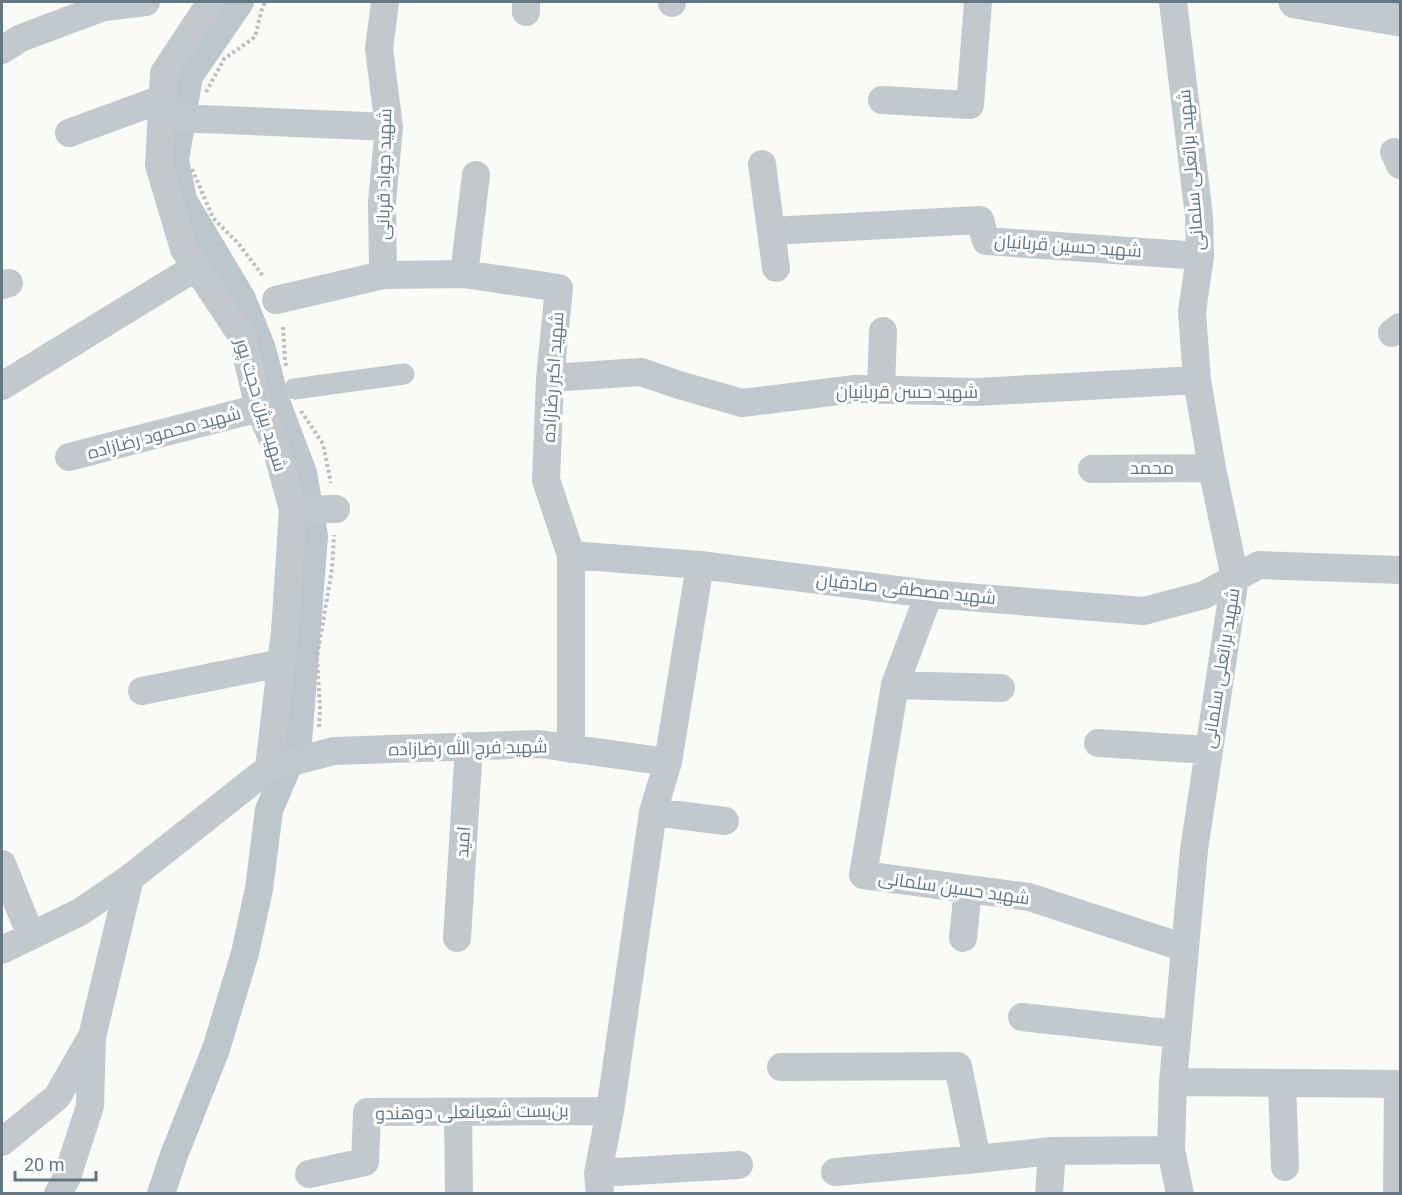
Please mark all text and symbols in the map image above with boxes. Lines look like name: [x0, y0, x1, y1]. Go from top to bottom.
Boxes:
street label: شهید براتعلی سلمانی: [1173, 88, 1209, 252]
street label: شهید جواد قربانی: [372, 108, 396, 240]
street label: شهید حسین قربانیان: [994, 230, 1142, 262]
street label: شهید اکبر رضازاده: [537, 311, 569, 443]
street label: شهید بیژن حجت پور: [229, 335, 292, 475]
street label: شهید حسن قربانیان: [836, 381, 978, 403]
street label: شهید محمود رضازاده: [85, 402, 243, 464]
street label: محمد: [1130, 457, 1174, 478]
street label: شهید مصطفی صادقیان: [815, 569, 997, 609]
street label: شهید براتعلی سلمانی: [1197, 586, 1245, 750]
street label: شهید فرج الله رضازاده: [388, 735, 548, 761]
street label: امید: [451, 826, 474, 858]
street label: شهید حسین سلمانی: [877, 866, 1031, 910]
street label: بن‌بست شعبانعلی دوهندو: [375, 1099, 569, 1125]
scale bar: [15, 1144, 96, 1182]
text: 20 m: [24, 1154, 64, 1175]

